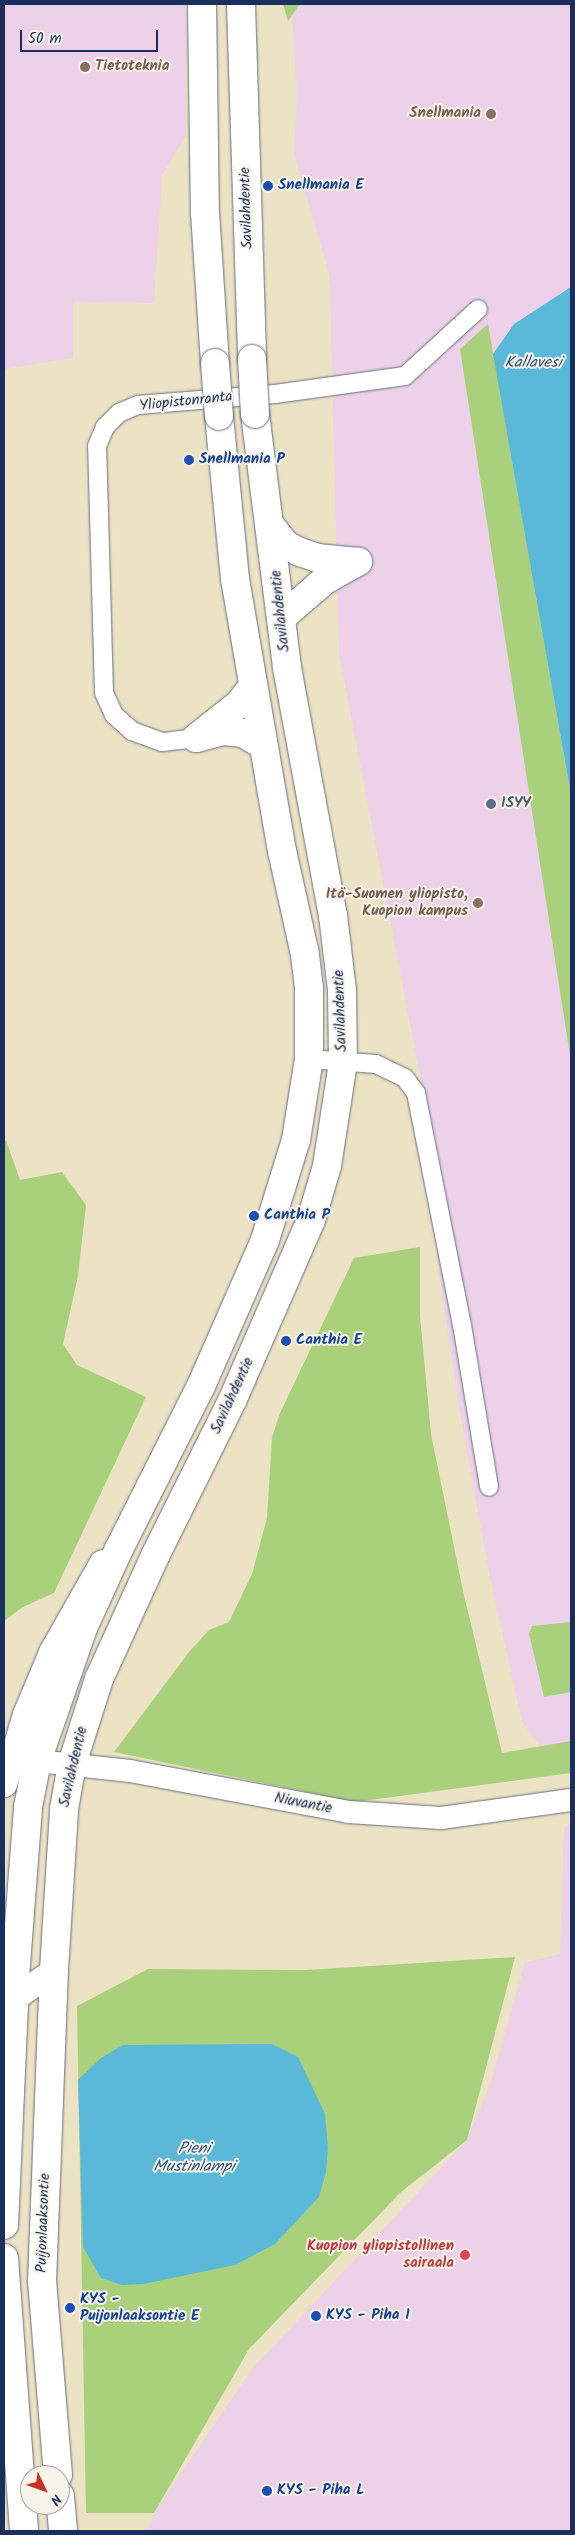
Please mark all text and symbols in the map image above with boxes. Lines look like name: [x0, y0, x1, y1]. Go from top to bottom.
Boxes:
scale bar: [22, 20, 160, 52]
text: 50 m: [28, 27, 62, 51]
place label: Tietoteknia: [95, 58, 169, 76]
marker: Tietoteknia: [79, 61, 91, 73]
place label: Snellmania: [409, 105, 481, 123]
marker: Snellmania: [485, 108, 497, 120]
street label: Savilahdentie: [237, 167, 257, 249]
place label: Snellmania E: [278, 177, 364, 195]
marker: Snellmania E: [262, 180, 274, 192]
water label: Kallavesi: [505, 353, 561, 373]
street label: Yliopistonranta: [139, 388, 233, 416]
place label: Snellmania P: [199, 451, 285, 469]
marker: Snellmania P: [183, 454, 195, 466]
street label: Savilahdentie: [268, 569, 294, 653]
place label: ISYY: [501, 795, 531, 813]
marker: ISYY: [485, 798, 497, 810]
place label: Itä-Suomen yliopisto, Kuopion kampus: [326, 885, 468, 920]
marker: Itä-Suomen yliopisto, Kuopion kampus: [472, 897, 484, 909]
street label: Savilahdentie: [331, 970, 351, 1052]
place label: Canthia P: [264, 1207, 330, 1225]
marker: Canthia P: [248, 1210, 260, 1222]
place label: Canthia E: [296, 1332, 362, 1350]
marker: Canthia E: [280, 1335, 292, 1347]
street label: Savilahdentie: [208, 1355, 258, 1437]
street label: Savilahdentie: [56, 1725, 92, 1809]
street label: Niuvantie: [273, 1790, 333, 1818]
water label: Pieni Mustinlampi: [153, 2139, 235, 2177]
street label: Puijonlaaksontie: [33, 2173, 55, 2273]
place label: Kuopion yliopistollinen sairaala: [307, 2237, 454, 2272]
marker: Kuopion yliopistollinen sairaala: [458, 2248, 472, 2262]
place label: KYS - Puijonlaaksontie E: [80, 2290, 199, 2325]
marker: KYS - Puijonlaaksontie E: [64, 2302, 76, 2314]
place label: KYS - Piha I: [326, 2307, 410, 2325]
marker: KYS - Piha I: [310, 2310, 322, 2322]
north arrow: [20, 2465, 70, 2515]
place label: KYS - Piha L: [277, 2482, 364, 2500]
marker: KYS - Piha L: [261, 2485, 273, 2497]
text: N: [44, 2489, 67, 2510]

